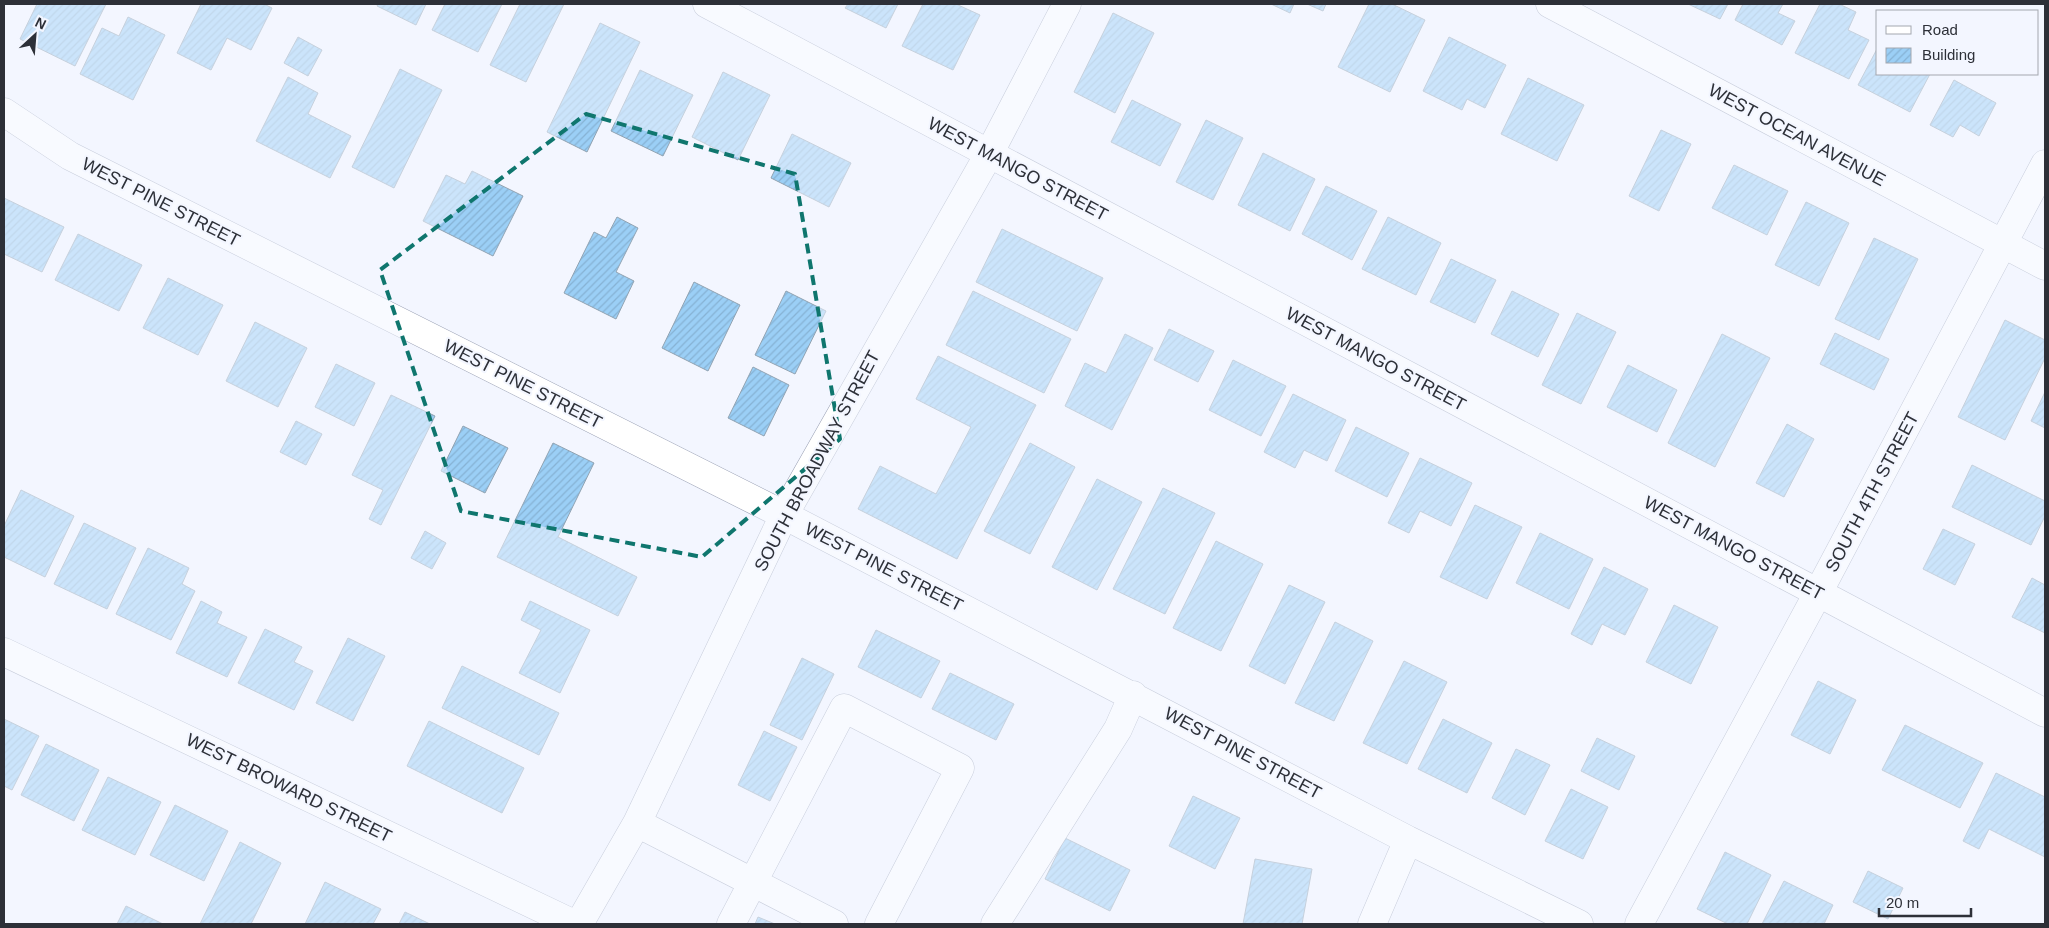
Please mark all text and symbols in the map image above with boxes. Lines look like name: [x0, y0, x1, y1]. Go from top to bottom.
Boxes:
north arrow: [10, 10, 60, 60]
legend: [1876, 10, 2039, 75]
text: N: [33, 14, 49, 33]
text: Road: [1922, 21, 1958, 38]
text: Building: [1922, 46, 1975, 63]
street label: WEST OCEAN AVENUE: [1705, 80, 1889, 190]
street label: WEST MANGO STREET: [925, 113, 1111, 225]
street label: WEST PINE STREET: [79, 153, 243, 251]
street label: WEST MANGO STREET: [1283, 303, 1469, 415]
street label: WEST PINE STREET: [441, 335, 605, 433]
street label: SOUTH BROADWAY STREET: [750, 347, 884, 575]
street label: SOUTH 4TH STREET: [1821, 409, 1923, 575]
street label: WEST MANGO STREET: [1641, 492, 1827, 604]
street label: WEST PINE STREET: [802, 518, 966, 616]
street label: WEST PINE STREET: [1161, 703, 1325, 803]
street label: WEST BROWARD STREET: [183, 729, 395, 847]
scale bar: [1879, 886, 1972, 918]
text: 20 m: [1886, 894, 1919, 911]

